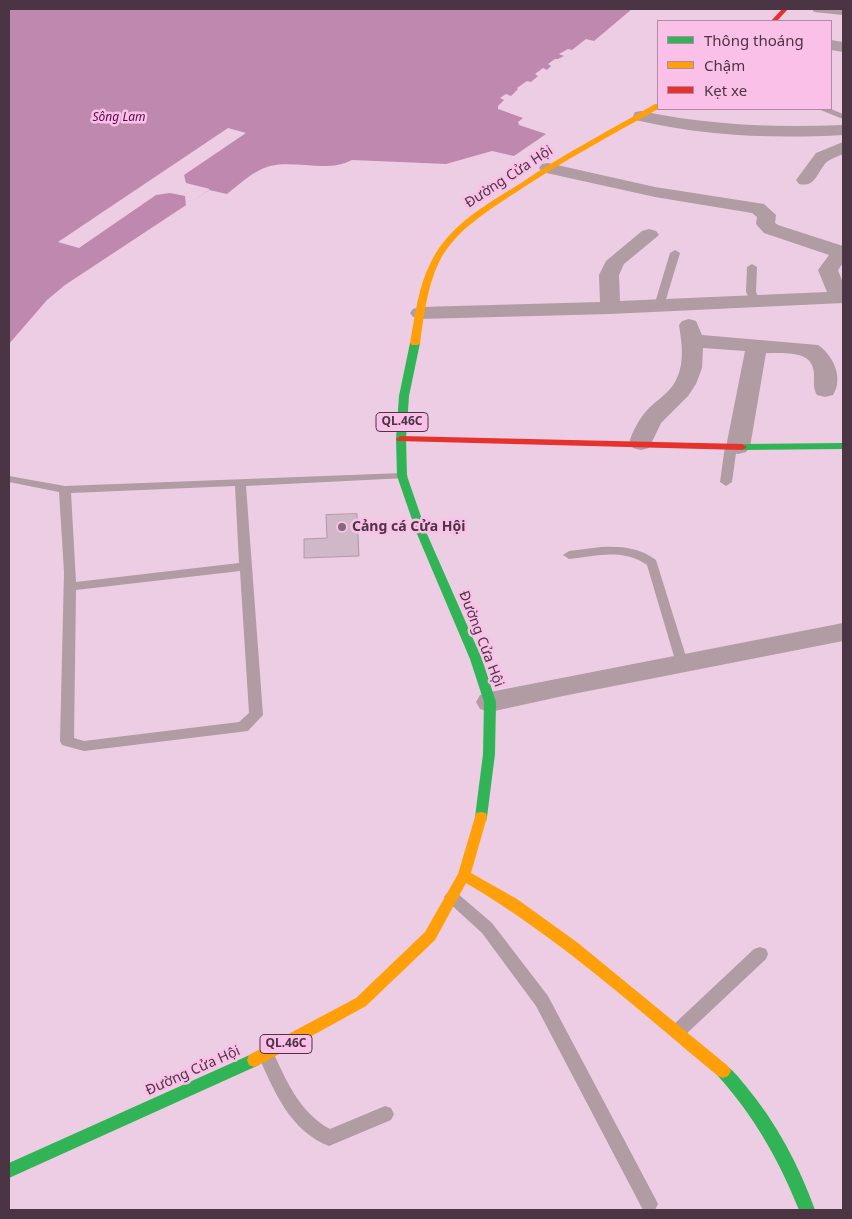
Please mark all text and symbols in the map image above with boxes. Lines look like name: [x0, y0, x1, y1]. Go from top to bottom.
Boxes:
legend: [657, 20, 832, 110]
text: Thông thoáng: [704, 30, 804, 50]
text: Chậm: [704, 55, 745, 75]
text: Kẹt xe: [704, 80, 747, 100]
water label: Sông Lam: [93, 111, 145, 125]
street label: Đường Cửa Hội: [462, 142, 556, 212]
road number: QL.46C: [376, 412, 428, 432]
place label: Cảng cá Cửa Hội: [352, 519, 465, 535]
marker: Cảng cá Cửa Hội: [336, 521, 348, 533]
street label: Đường Cửa Hội: [455, 589, 507, 689]
road number: QL.46C: [260, 1034, 312, 1054]
street label: Đường Cửa Hội: [143, 1043, 243, 1099]

